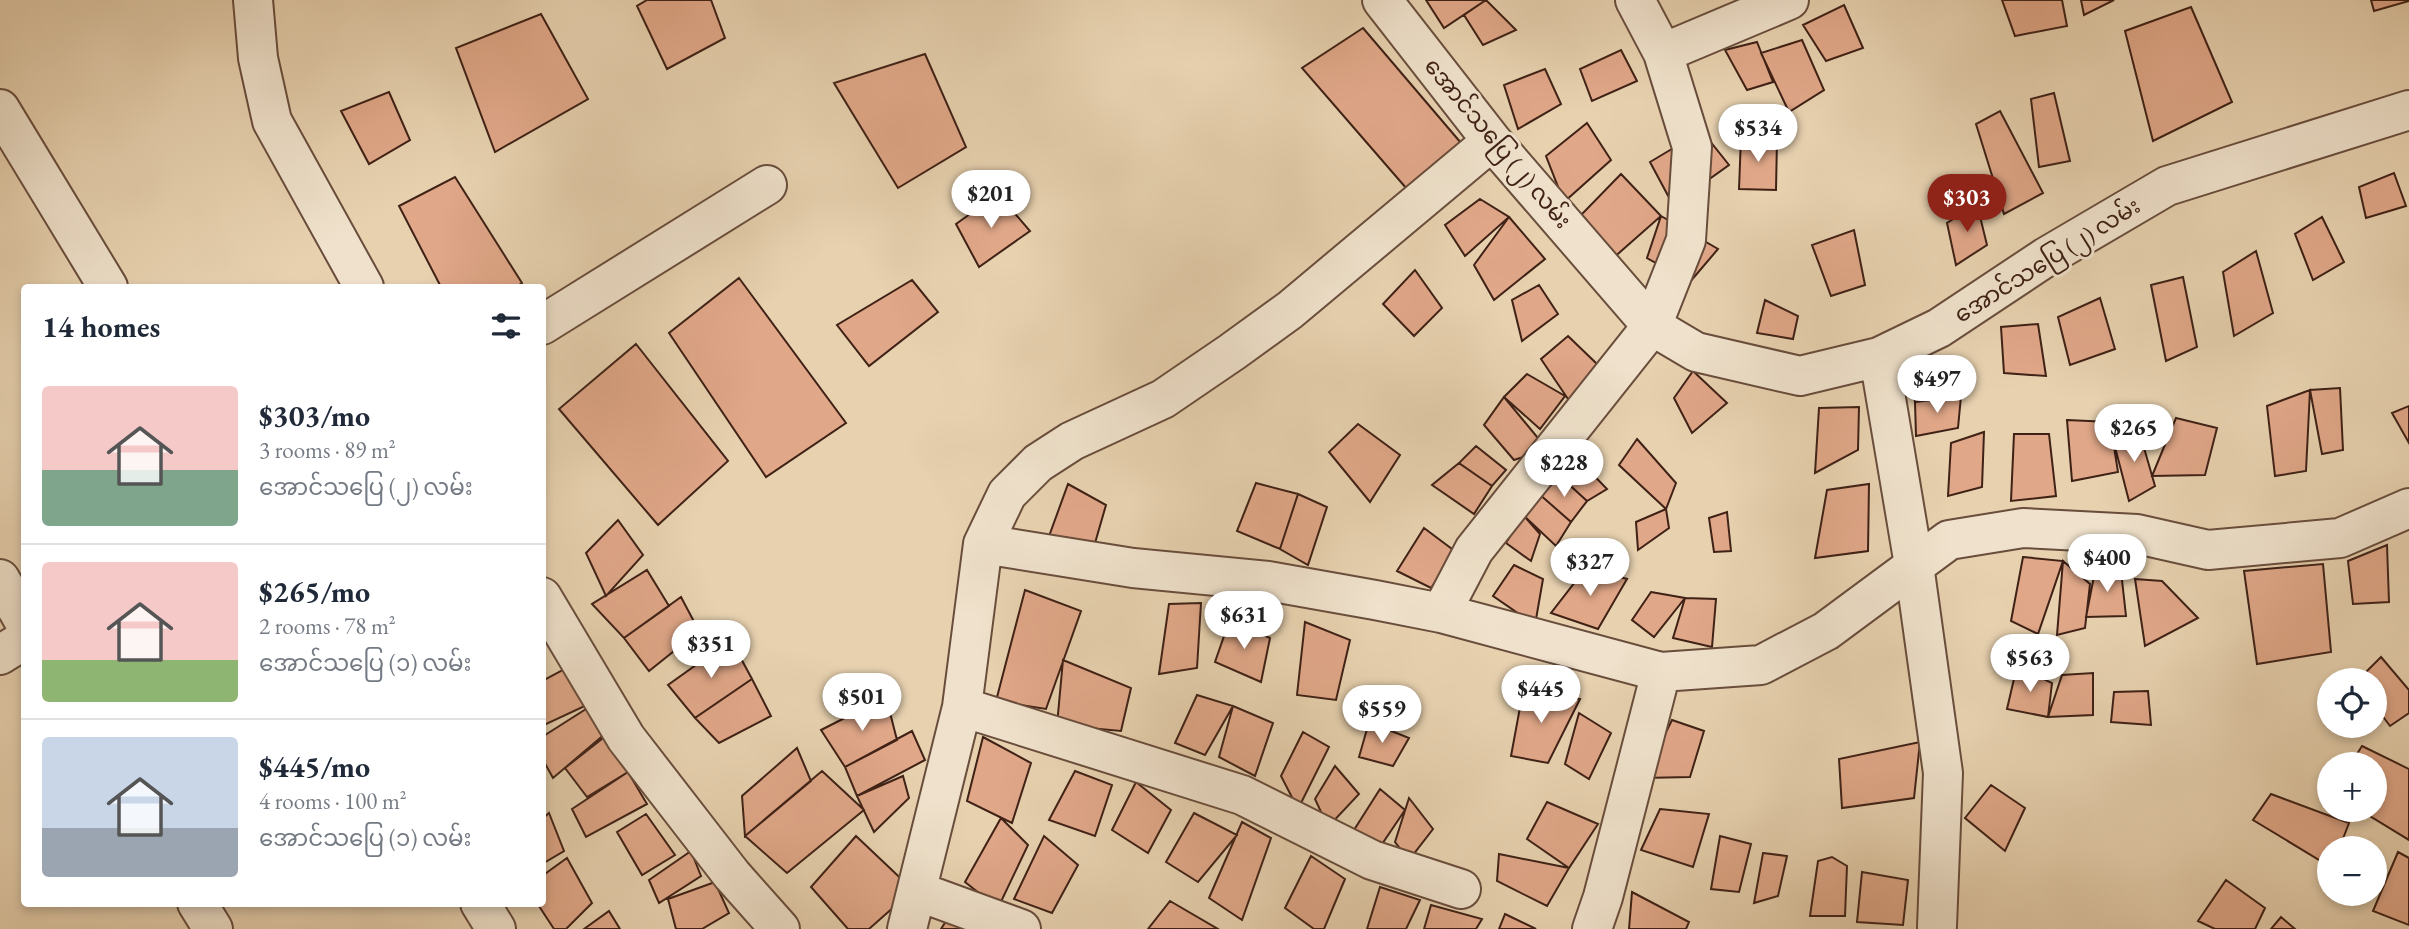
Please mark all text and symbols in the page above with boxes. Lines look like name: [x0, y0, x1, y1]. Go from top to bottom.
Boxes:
street label: အောင်သပြေ (၂) လမ်း: [1415, 51, 1579, 237]
pin: $534: [1717, 104, 1799, 164]
text: $534: [1734, 112, 1782, 142]
pin: $201: [950, 170, 1032, 230]
pin: $303: [1926, 174, 2008, 234]
text: $201: [967, 178, 1015, 208]
text: $303: [1943, 182, 1991, 212]
street label: အောင်သပြေ (၂) လမ်း: [1948, 190, 2148, 333]
text: 14 homes: [42, 307, 160, 346]
icon: filters: [487, 307, 525, 345]
pin: $497: [1896, 356, 1978, 415]
text: $497: [1913, 363, 1961, 393]
text: $303/mo: [259, 396, 370, 435]
pin: $265: [2093, 405, 2175, 464]
text: $265: [2110, 412, 2158, 442]
icon: home: [98, 414, 182, 498]
text: 3 rooms · 89 m²: [259, 435, 396, 465]
pin: $228: [1523, 440, 1605, 499]
text: $228: [1540, 447, 1588, 477]
text: အောင်သပြေ (၂) လမ်း: [259, 472, 473, 502]
pin: $400: [2066, 534, 2148, 594]
pin: $327: [1549, 538, 1631, 598]
text: $400: [2083, 542, 2131, 572]
text: $327: [1566, 546, 1614, 576]
text: $265/mo: [259, 572, 370, 611]
icon: home: [98, 590, 182, 674]
pin: $631: [1203, 592, 1285, 651]
text: $631: [1220, 599, 1268, 629]
text: 2 rooms · 78 m²: [259, 611, 396, 641]
pin: $351: [670, 620, 752, 680]
text: $351: [687, 628, 735, 658]
pin: $563: [1989, 634, 2071, 694]
text: $563: [2006, 642, 2054, 672]
text: အောင်သပြေ (၁) လမ်း: [259, 648, 472, 678]
pin: $445: [1500, 666, 1582, 725]
map controls: [2317, 668, 2387, 906]
button: locate: [2317, 668, 2387, 738]
text: $445: [1517, 673, 1565, 703]
pin: $501: [821, 674, 903, 733]
text: $501: [838, 681, 886, 711]
pin: $559: [1341, 686, 1423, 745]
text: $559: [1358, 693, 1406, 723]
text: $445/mo: [259, 747, 370, 786]
button: +: [2317, 752, 2387, 822]
icon: home: [98, 765, 182, 849]
text: 4 rooms · 100 m²: [259, 786, 407, 816]
text: အောင်သပြေ (၁) လမ်း: [259, 823, 472, 853]
button: −: [2317, 836, 2387, 906]

